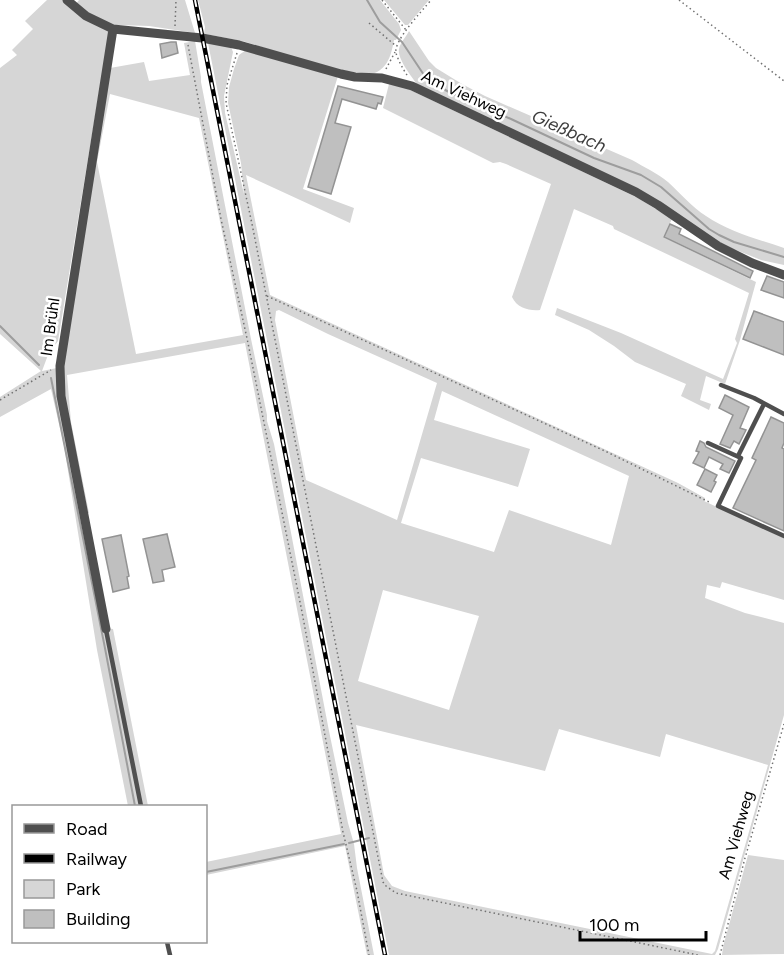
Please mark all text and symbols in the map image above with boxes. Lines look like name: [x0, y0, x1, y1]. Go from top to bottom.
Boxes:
street label: Am Viehweg: [419, 66, 509, 122]
water label: Gießbach: [529, 105, 609, 157]
street label: Im Brühl: [37, 297, 63, 357]
street label: Am Viehweg: [714, 789, 758, 881]
legend: [12, 805, 207, 943]
text: Road: [66, 818, 107, 840]
text: Railway: [66, 848, 128, 870]
text: Park: [66, 878, 101, 900]
scale bar: [580, 904, 706, 942]
text: Building: [66, 908, 131, 930]
text: 100 m: [589, 914, 639, 936]

